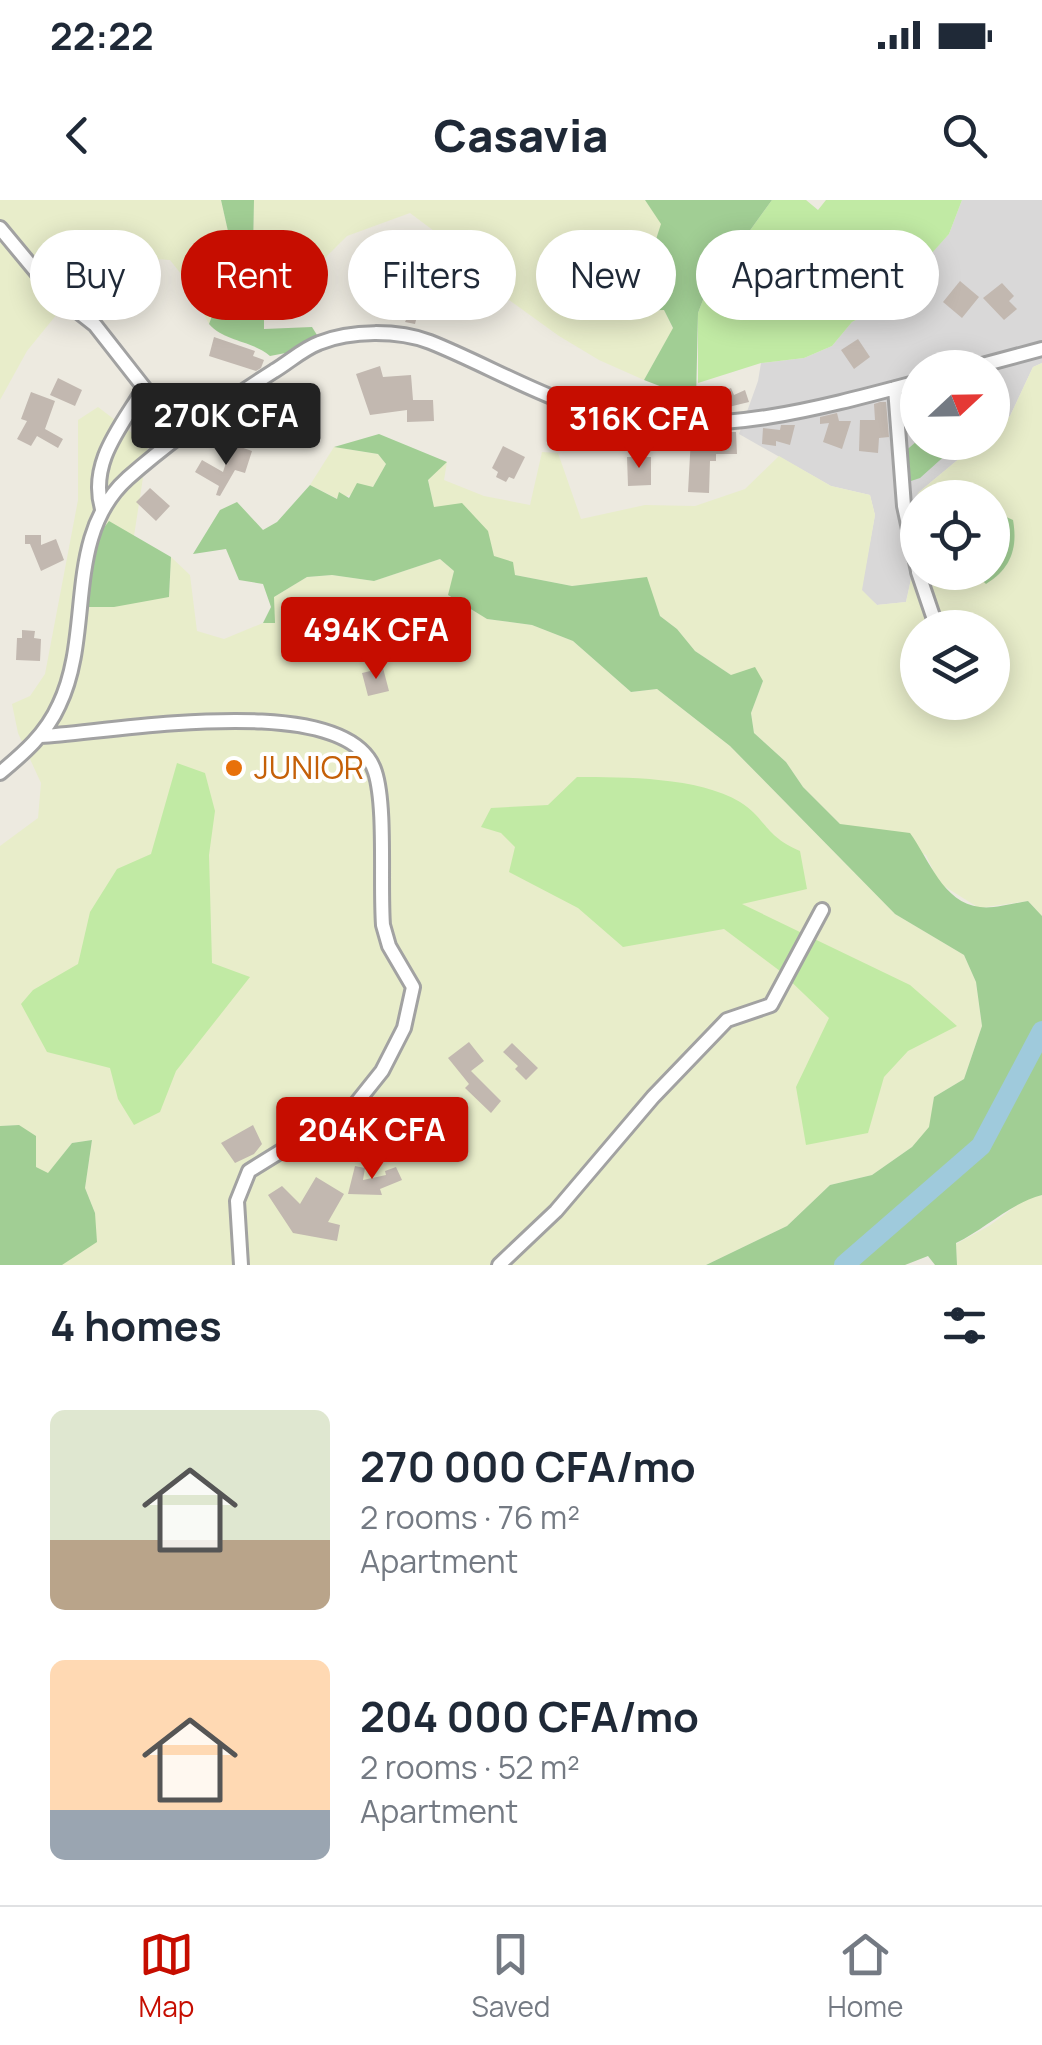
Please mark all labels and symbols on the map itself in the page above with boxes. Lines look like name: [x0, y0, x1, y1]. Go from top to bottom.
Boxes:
north arrow: [900, 350, 1010, 460]
pin: 270K CFA: [123, 383, 329, 468]
pin: 316K CFA: [536, 386, 742, 471]
pin: 494K CFA: [273, 597, 479, 682]
place label: JUNIOR: [254, 745, 364, 789]
marker: JUNIOR: [223, 757, 245, 779]
pin: 204K CFA: [269, 1097, 475, 1182]

